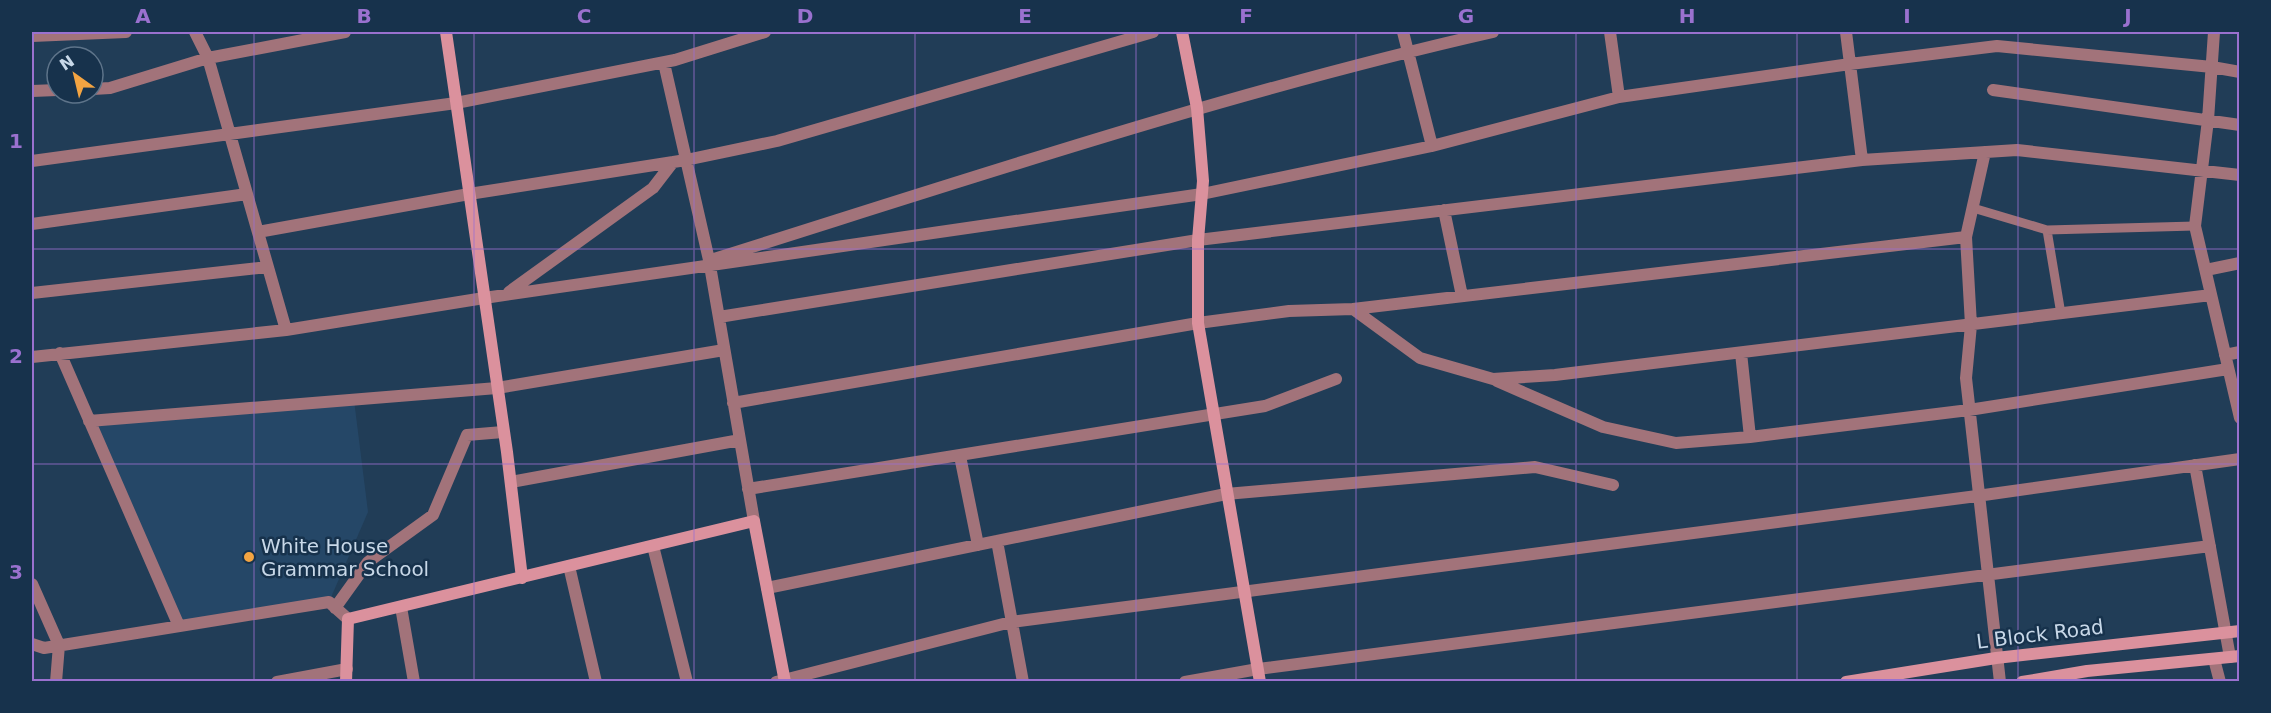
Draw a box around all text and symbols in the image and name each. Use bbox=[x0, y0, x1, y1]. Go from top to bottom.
text: A bbox=[135, 4, 151, 28]
text: B bbox=[356, 4, 372, 28]
text: C bbox=[577, 4, 591, 28]
text: D bbox=[797, 4, 813, 28]
text: E bbox=[1018, 4, 1032, 28]
text: F bbox=[1239, 4, 1253, 28]
text: G bbox=[1458, 4, 1474, 28]
text: H bbox=[1679, 4, 1695, 28]
text: I bbox=[1903, 4, 1911, 28]
text: J bbox=[2122, 4, 2132, 28]
north arrow bbox=[45, 45, 105, 105]
text: N bbox=[56, 51, 78, 75]
text: 1 bbox=[9, 129, 23, 153]
text: 2 bbox=[9, 344, 23, 368]
place label: White House Grammar School bbox=[261, 534, 429, 581]
marker: White House Grammar School bbox=[242, 550, 256, 564]
text: 3 bbox=[9, 560, 23, 584]
street label: L Block Road bbox=[1975, 614, 2105, 654]

